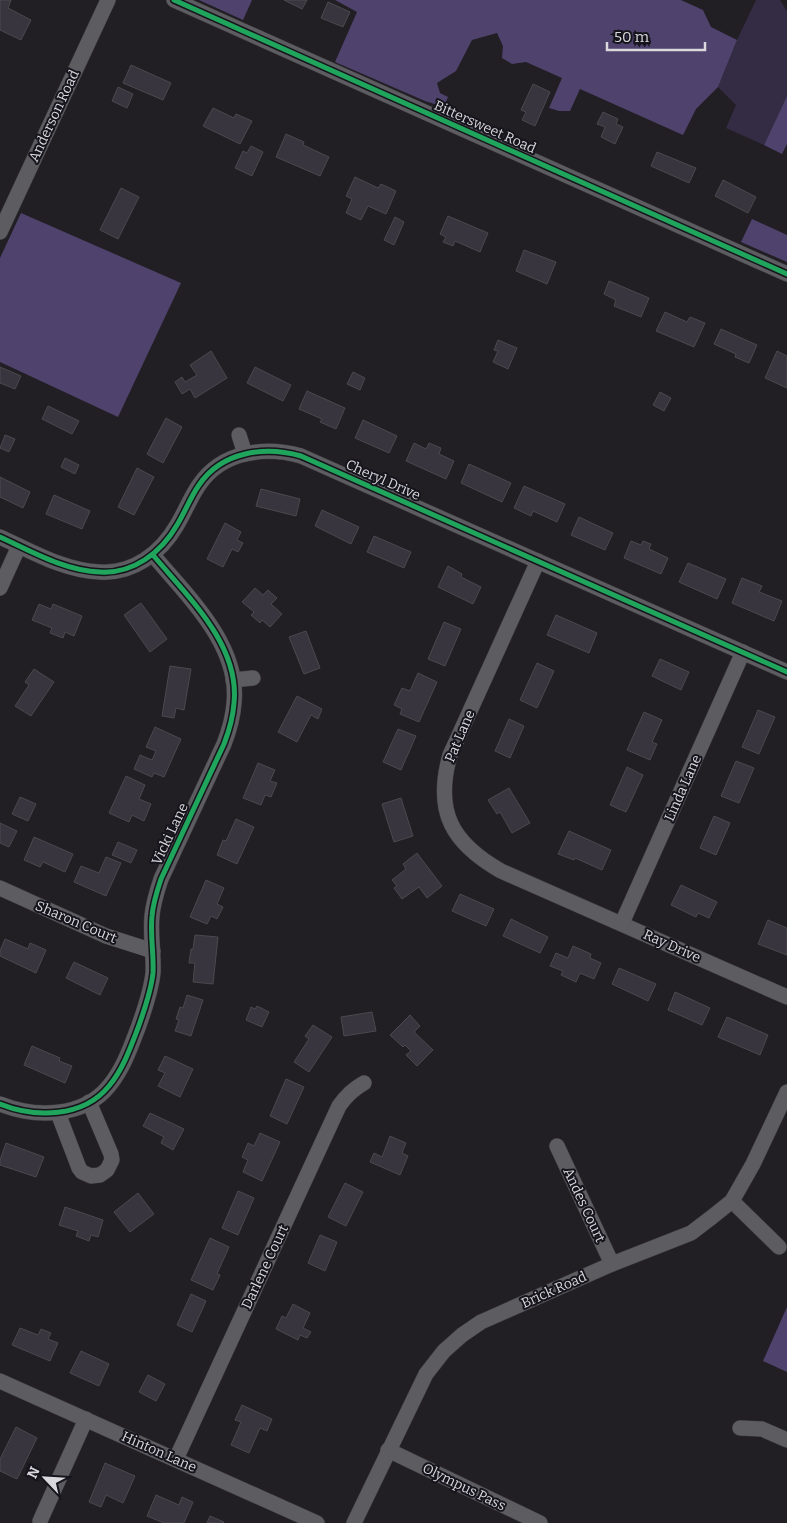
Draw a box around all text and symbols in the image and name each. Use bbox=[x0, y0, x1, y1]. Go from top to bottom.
scale bar bbox=[607, 20, 704, 52]
text: 50 m bbox=[614, 28, 650, 46]
street label: Anderson Road bbox=[25, 67, 83, 165]
street label: Bittersweet Road bbox=[431, 97, 539, 157]
street label: Cheryl Drive bbox=[343, 456, 423, 504]
street label: Pat Lane bbox=[441, 707, 479, 765]
street label: Linda Lane bbox=[661, 752, 705, 824]
street label: Vicki Lane bbox=[148, 800, 192, 868]
street label: Sharon Court bbox=[33, 897, 119, 947]
street label: Ray Drive bbox=[641, 926, 703, 966]
street label: Andes Court bbox=[559, 1165, 609, 1245]
street label: Darlene Court bbox=[238, 1222, 292, 1312]
street label: Brick Road bbox=[519, 1268, 589, 1312]
street label: Hinton Lane bbox=[119, 1428, 199, 1476]
north arrow bbox=[20, 1453, 70, 1503]
street label: Olympus Pass bbox=[420, 1460, 508, 1514]
text: N bbox=[24, 1464, 44, 1481]

